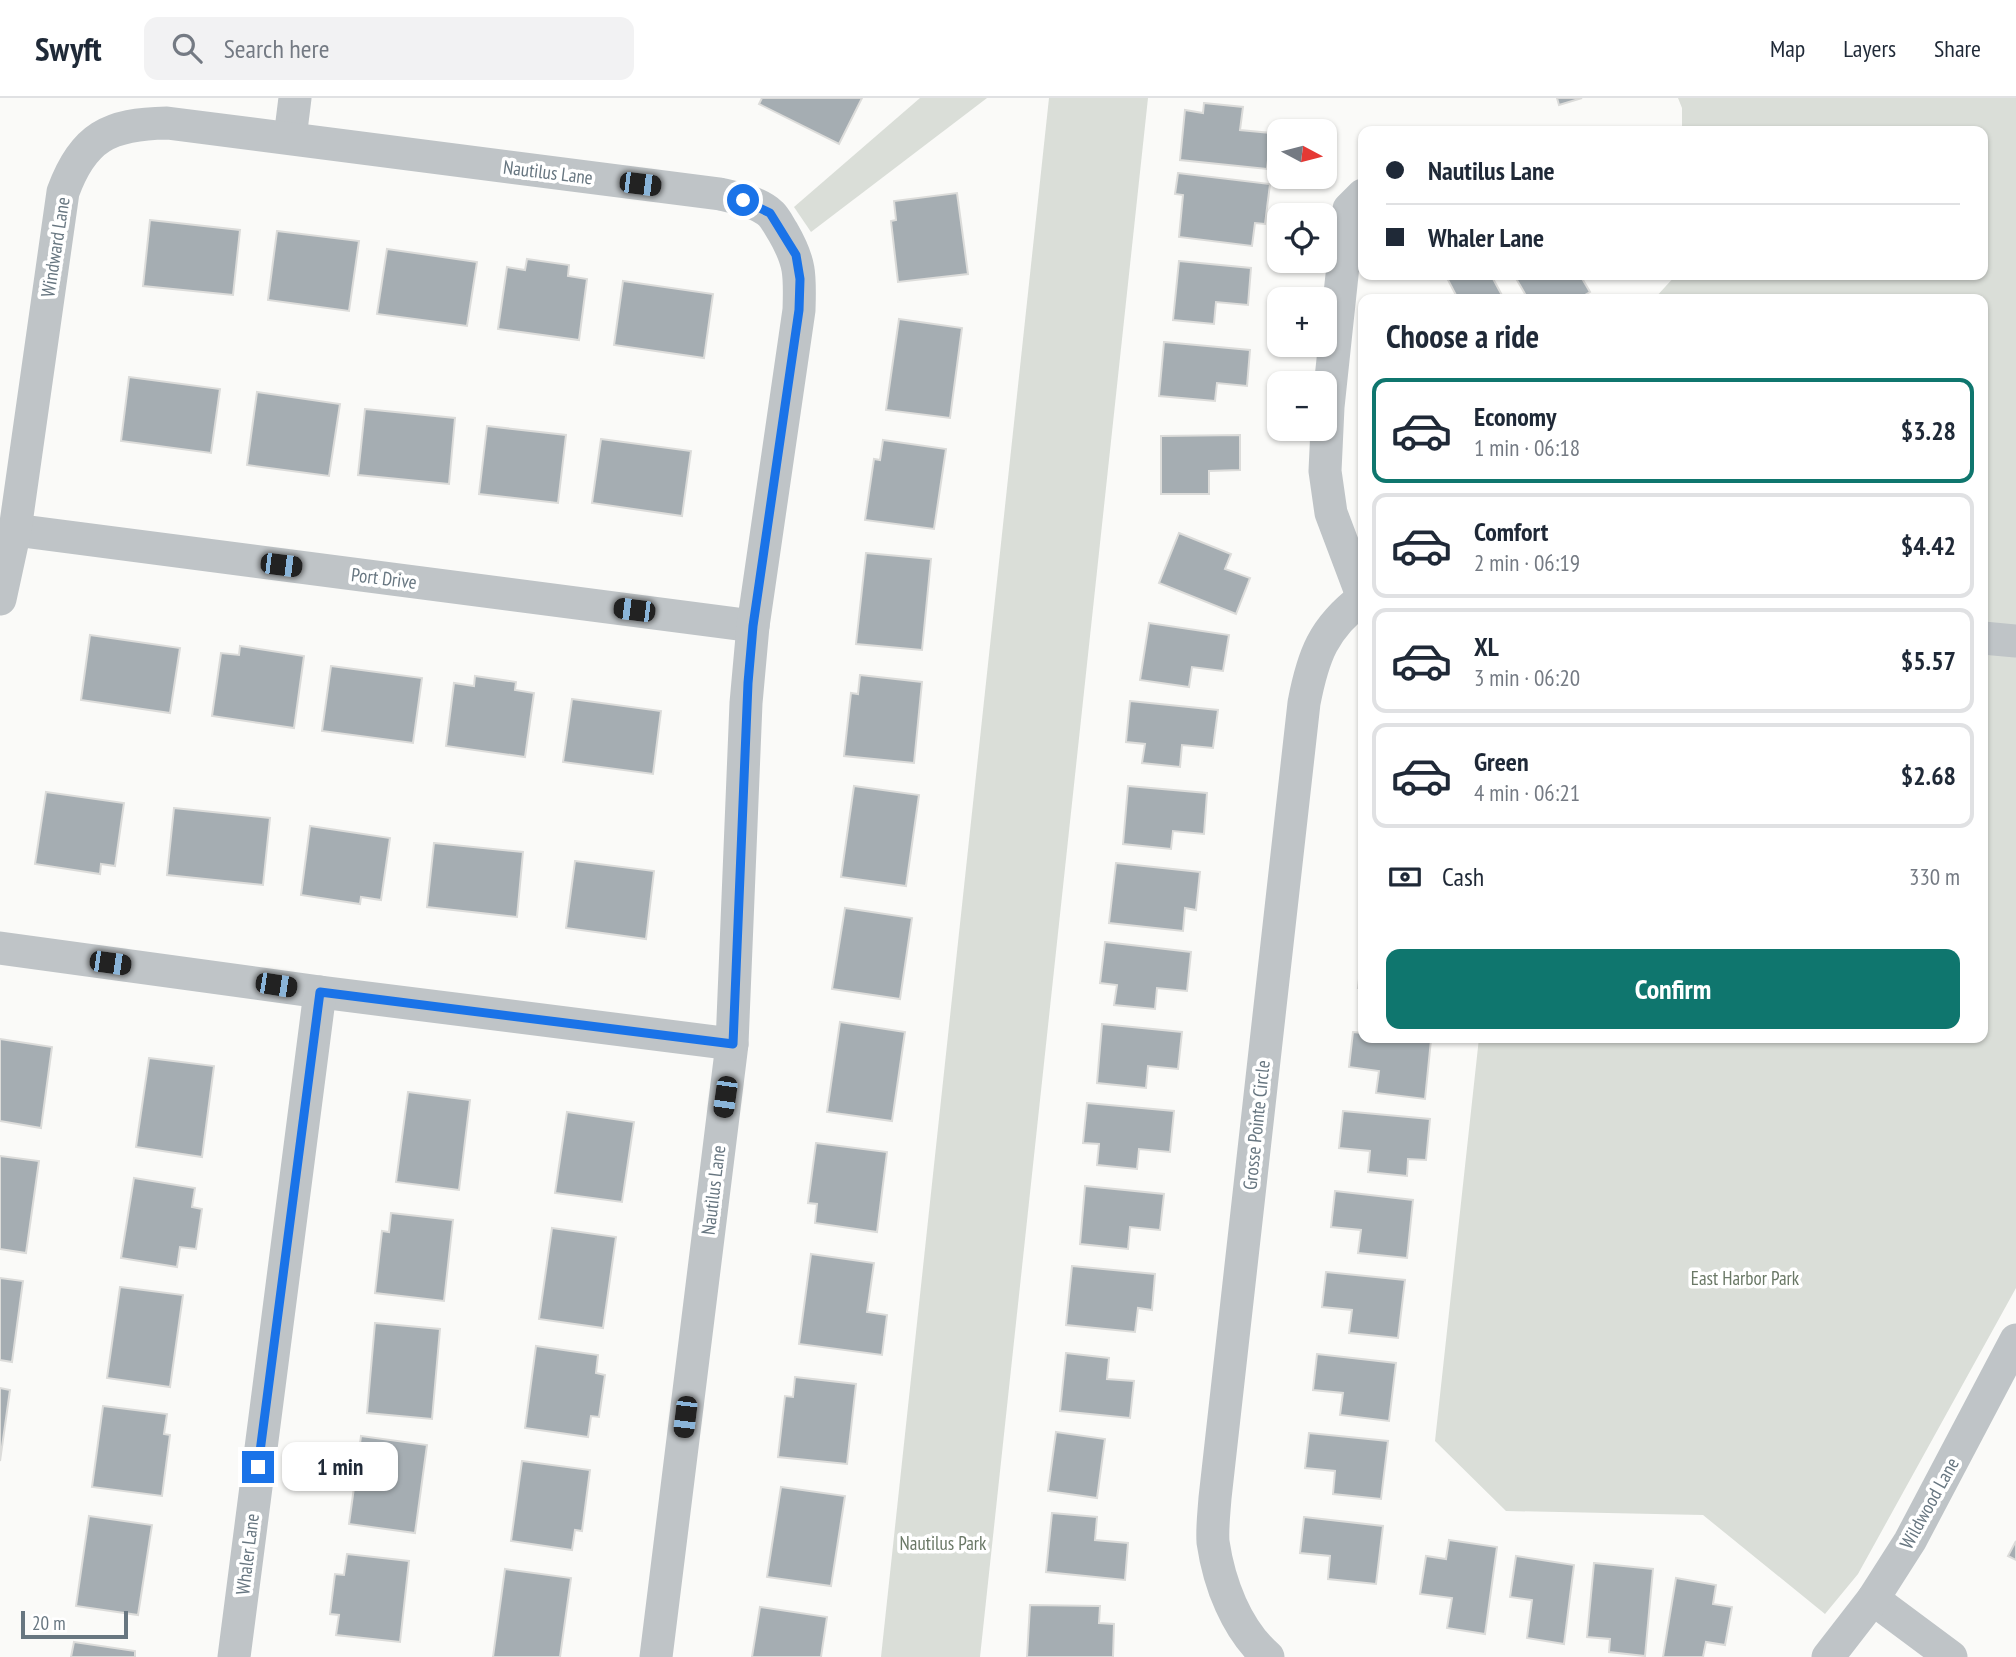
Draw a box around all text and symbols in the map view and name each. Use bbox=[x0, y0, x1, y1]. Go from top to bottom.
search box bbox=[144, 17, 634, 80]
text: Swyft bbox=[35, 27, 102, 70]
icon: search bbox=[168, 29, 206, 67]
text: Search here bbox=[224, 32, 329, 65]
text: Map bbox=[1770, 33, 1805, 64]
text: Layers bbox=[1843, 33, 1896, 64]
text: Share bbox=[1934, 33, 1981, 64]
north arrow bbox=[1267, 119, 1337, 189]
map controls bbox=[1267, 119, 1337, 441]
text: Nautilus Lane bbox=[1428, 154, 1555, 187]
street label: Nautilus Lane bbox=[502, 155, 594, 189]
car bbox=[618, 171, 663, 197]
route start bbox=[727, 184, 759, 216]
street label: Windward Lane bbox=[35, 195, 75, 299]
button: locate bbox=[1267, 203, 1337, 273]
text: Whaler Lane bbox=[1428, 221, 1544, 254]
button: + bbox=[1267, 287, 1337, 357]
text: Choose a ride bbox=[1386, 315, 1539, 357]
button: − bbox=[1267, 371, 1337, 441]
icon: car bbox=[1390, 399, 1453, 462]
text: Economy bbox=[1474, 400, 1556, 433]
text: $3.28 bbox=[1901, 414, 1956, 447]
text: 1 min · 06:18 bbox=[1474, 433, 1580, 462]
icon: car bbox=[1390, 514, 1453, 577]
text: Comfort bbox=[1474, 515, 1548, 548]
text: $4.42 bbox=[1901, 529, 1956, 562]
text: 2 min · 06:19 bbox=[1474, 548, 1580, 577]
car bbox=[259, 552, 304, 578]
street label: Port Drive bbox=[350, 562, 418, 594]
car bbox=[612, 597, 657, 623]
icon: car bbox=[1390, 629, 1453, 692]
text: XL bbox=[1474, 630, 1499, 663]
text: $5.57 bbox=[1901, 644, 1956, 677]
text: 3 min · 06:20 bbox=[1474, 663, 1580, 692]
icon: car bbox=[1390, 744, 1453, 807]
text: Green bbox=[1474, 745, 1529, 778]
text: $2.68 bbox=[1901, 759, 1956, 792]
text: 4 min · 06:21 bbox=[1474, 778, 1580, 807]
icon: cash bbox=[1386, 858, 1424, 896]
text: Cash bbox=[1442, 860, 1484, 893]
text: 330 m bbox=[1909, 862, 1960, 891]
button: Confirm bbox=[1386, 949, 1960, 1029]
car bbox=[88, 950, 133, 976]
car bbox=[254, 971, 299, 999]
street label: Grosse Pointe Circle bbox=[1237, 1059, 1275, 1191]
car bbox=[712, 1075, 739, 1119]
street label: Nautilus Lane bbox=[696, 1144, 730, 1236]
park label: East Harbor Park bbox=[1691, 1266, 1800, 1290]
car bbox=[673, 1395, 698, 1439]
callout: 1 min bbox=[282, 1442, 398, 1492]
route end bbox=[242, 1451, 274, 1483]
text: 1 min bbox=[317, 1452, 363, 1481]
street label: Wildwood Lane bbox=[1894, 1453, 1964, 1553]
street label: Whaler Lane bbox=[230, 1512, 264, 1596]
park label: Nautilus Park bbox=[900, 1531, 987, 1555]
scale bar bbox=[21, 1608, 128, 1640]
text: 20 m bbox=[32, 1611, 66, 1635]

